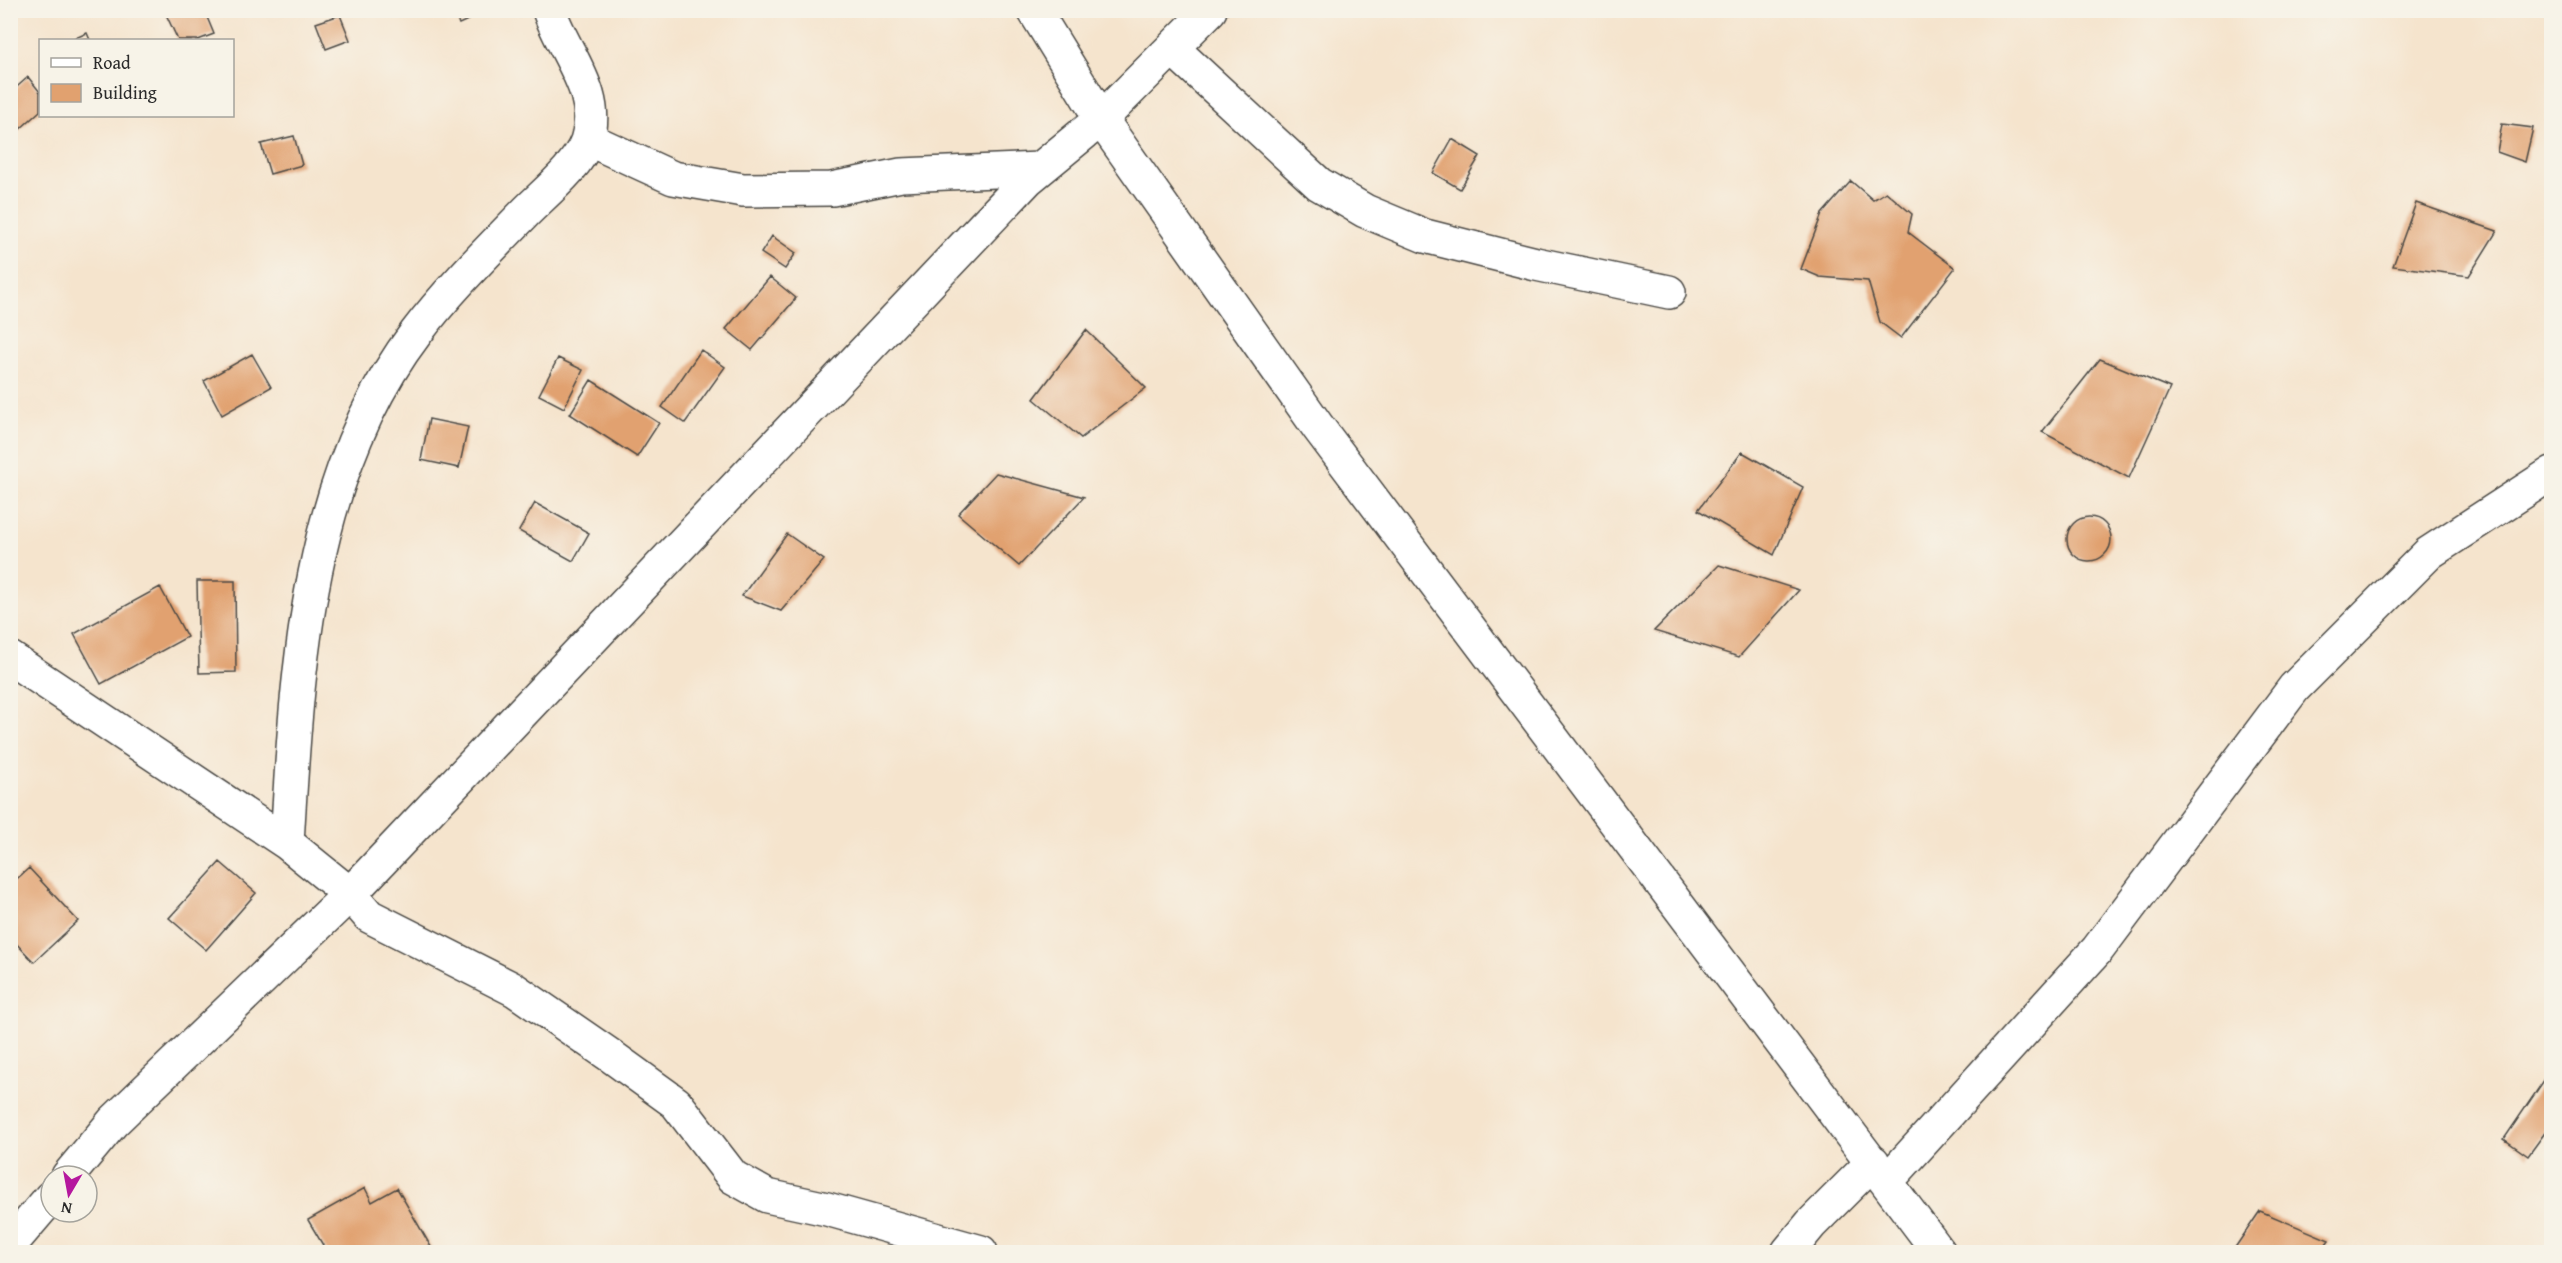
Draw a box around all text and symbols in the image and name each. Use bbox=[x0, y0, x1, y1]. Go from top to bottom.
legend bbox=[39, 39, 234, 117]
text: Road bbox=[93, 49, 131, 76]
text: Building bbox=[93, 79, 157, 106]
north arrow bbox=[39, 1164, 99, 1224]
text: N bbox=[59, 1196, 74, 1222]

